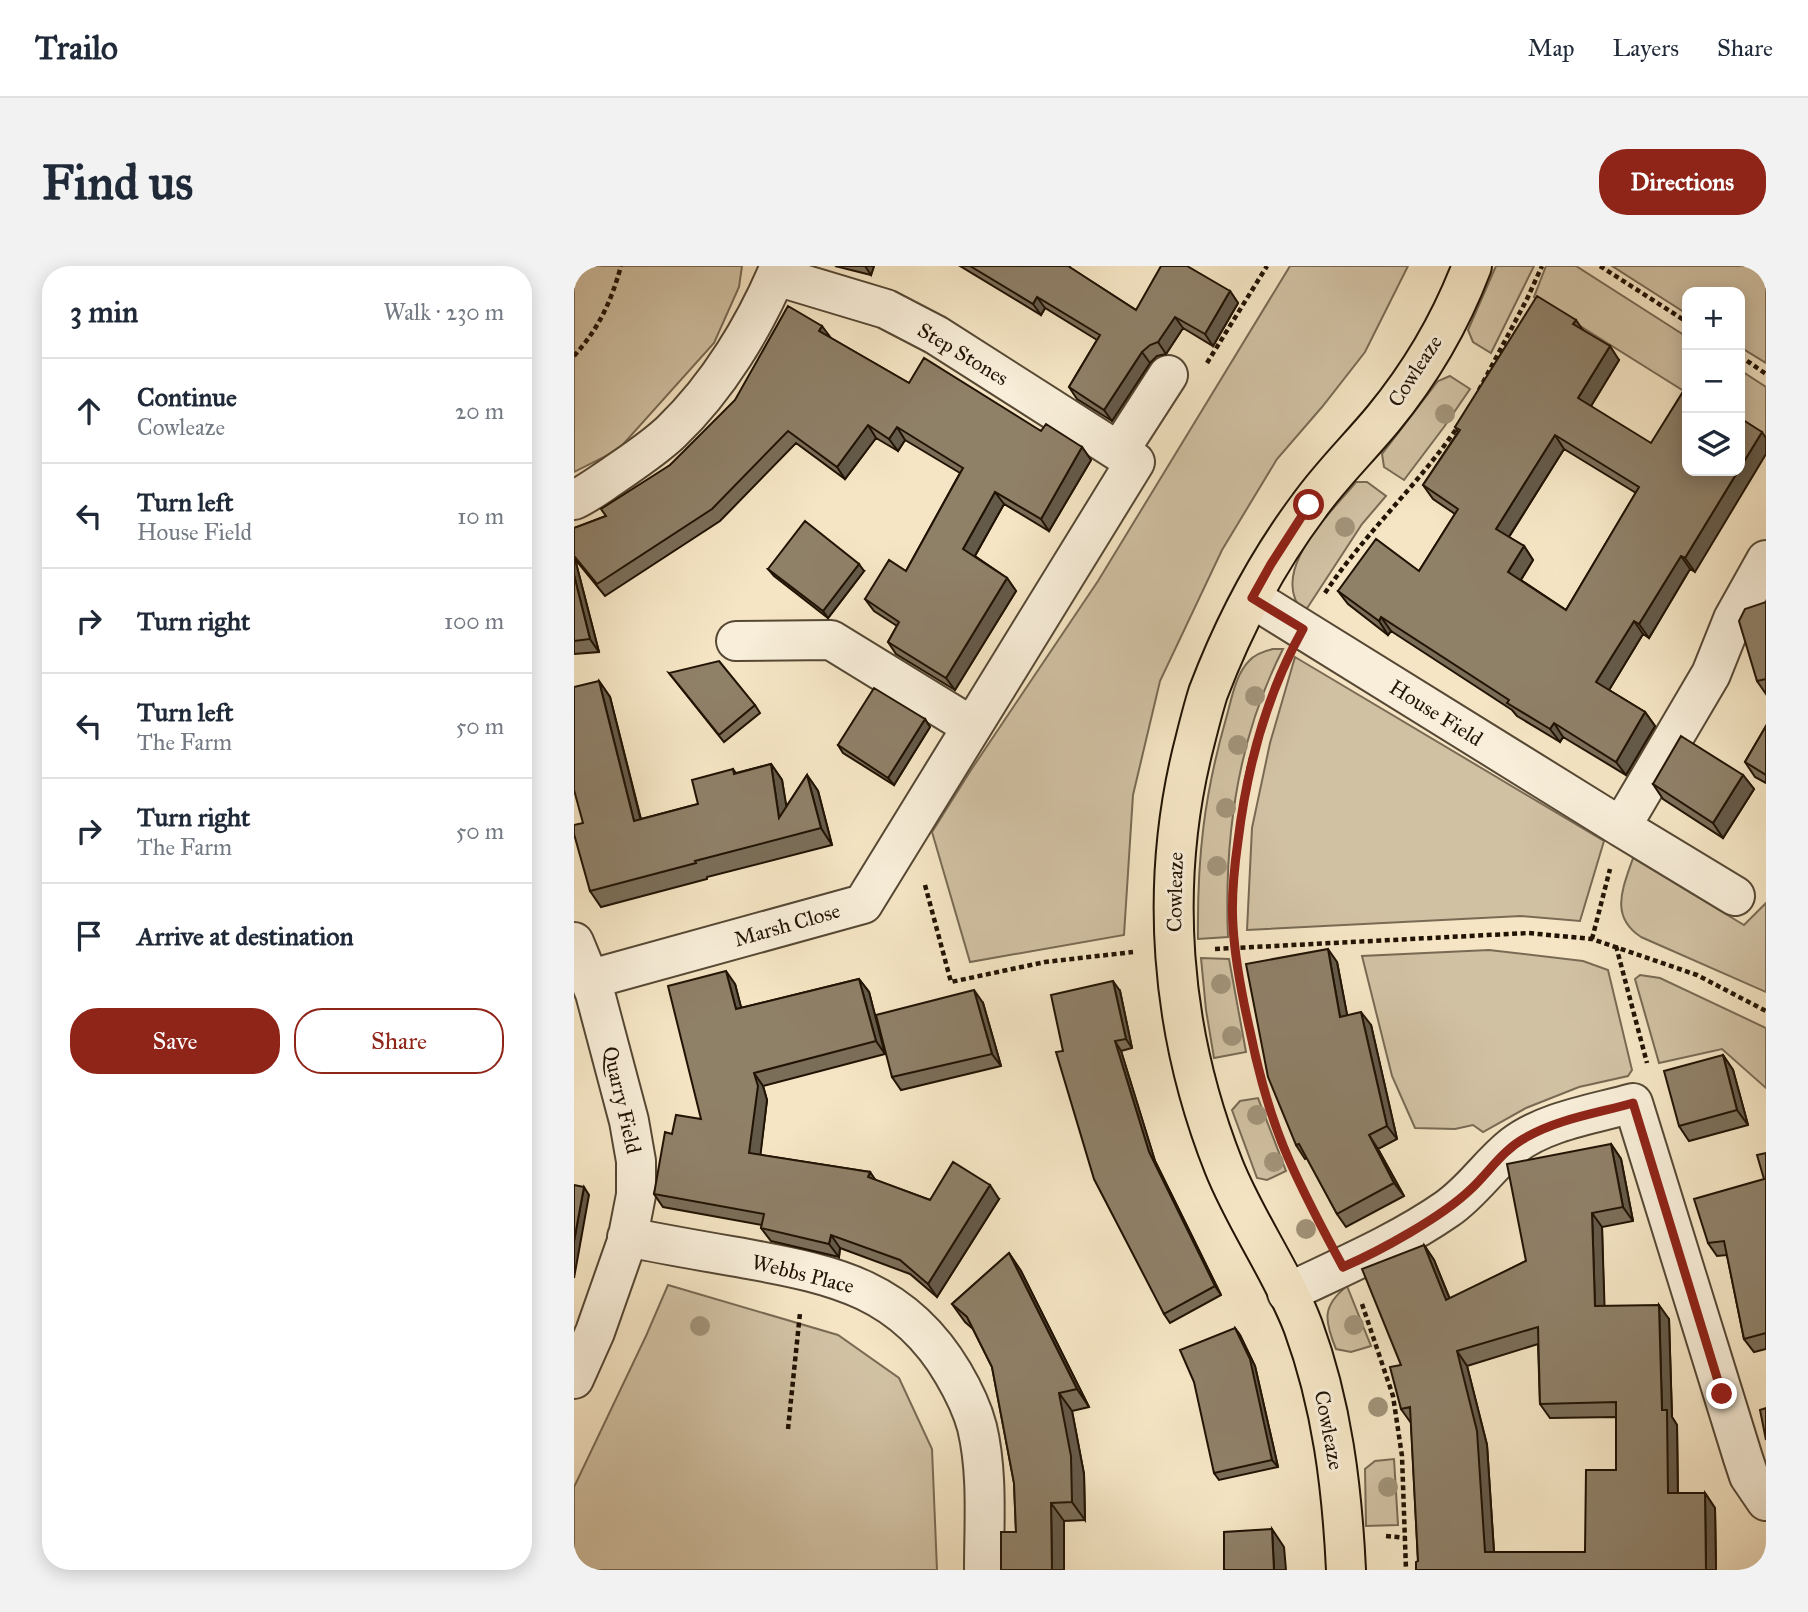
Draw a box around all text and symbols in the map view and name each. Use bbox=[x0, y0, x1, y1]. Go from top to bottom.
text: Trailo bbox=[35, 28, 118, 68]
text: Map bbox=[1528, 33, 1575, 63]
text: Layers bbox=[1613, 33, 1679, 63]
text: Share bbox=[1717, 33, 1773, 63]
button: Directions bbox=[1599, 149, 1766, 215]
text: Find us bbox=[42, 153, 193, 212]
map controls bbox=[1682, 287, 1745, 476]
button: + bbox=[1682, 287, 1745, 350]
text: 3 min bbox=[70, 294, 138, 330]
text: Walk · 230 m bbox=[384, 298, 504, 326]
street label: Step Stones bbox=[913, 317, 1013, 391]
street label: Cowleaze bbox=[1382, 330, 1448, 412]
button: − bbox=[1682, 350, 1745, 413]
text: Continue bbox=[137, 381, 237, 413]
icon: ahead bbox=[70, 392, 108, 430]
text: 20 m bbox=[455, 397, 504, 425]
text: Cowleaze bbox=[137, 413, 225, 441]
button: layers bbox=[1682, 413, 1745, 476]
text: Turn left bbox=[137, 486, 233, 518]
route start bbox=[1293, 489, 1324, 520]
icon: left bbox=[70, 497, 108, 535]
text: 10 m bbox=[457, 502, 504, 530]
text: House Field bbox=[137, 518, 252, 546]
icon: right bbox=[70, 602, 108, 640]
text: Turn right bbox=[137, 605, 250, 637]
text: 100 m bbox=[444, 607, 504, 635]
street label: House Field bbox=[1385, 674, 1488, 752]
text: Turn left bbox=[137, 696, 233, 728]
icon: left bbox=[70, 707, 108, 745]
text: 50 m bbox=[456, 712, 504, 740]
text: The Farm bbox=[137, 728, 232, 756]
text: Turn right bbox=[137, 801, 250, 833]
icon: right bbox=[70, 812, 108, 850]
text: 50 m bbox=[456, 817, 504, 845]
text: The Farm bbox=[137, 833, 232, 861]
street label: Cowleaze bbox=[1161, 851, 1189, 932]
street label: Marsh Close bbox=[731, 897, 843, 953]
icon: arrive bbox=[70, 917, 108, 955]
text: Arrive at destination bbox=[137, 920, 354, 952]
button: Save bbox=[70, 1008, 280, 1074]
button: Share bbox=[294, 1008, 504, 1074]
street label: Quarry Field bbox=[597, 1044, 647, 1157]
street label: Webbs Place bbox=[749, 1249, 857, 1299]
route end bbox=[1706, 1378, 1737, 1409]
street label: Cowleaze bbox=[1309, 1388, 1349, 1472]

